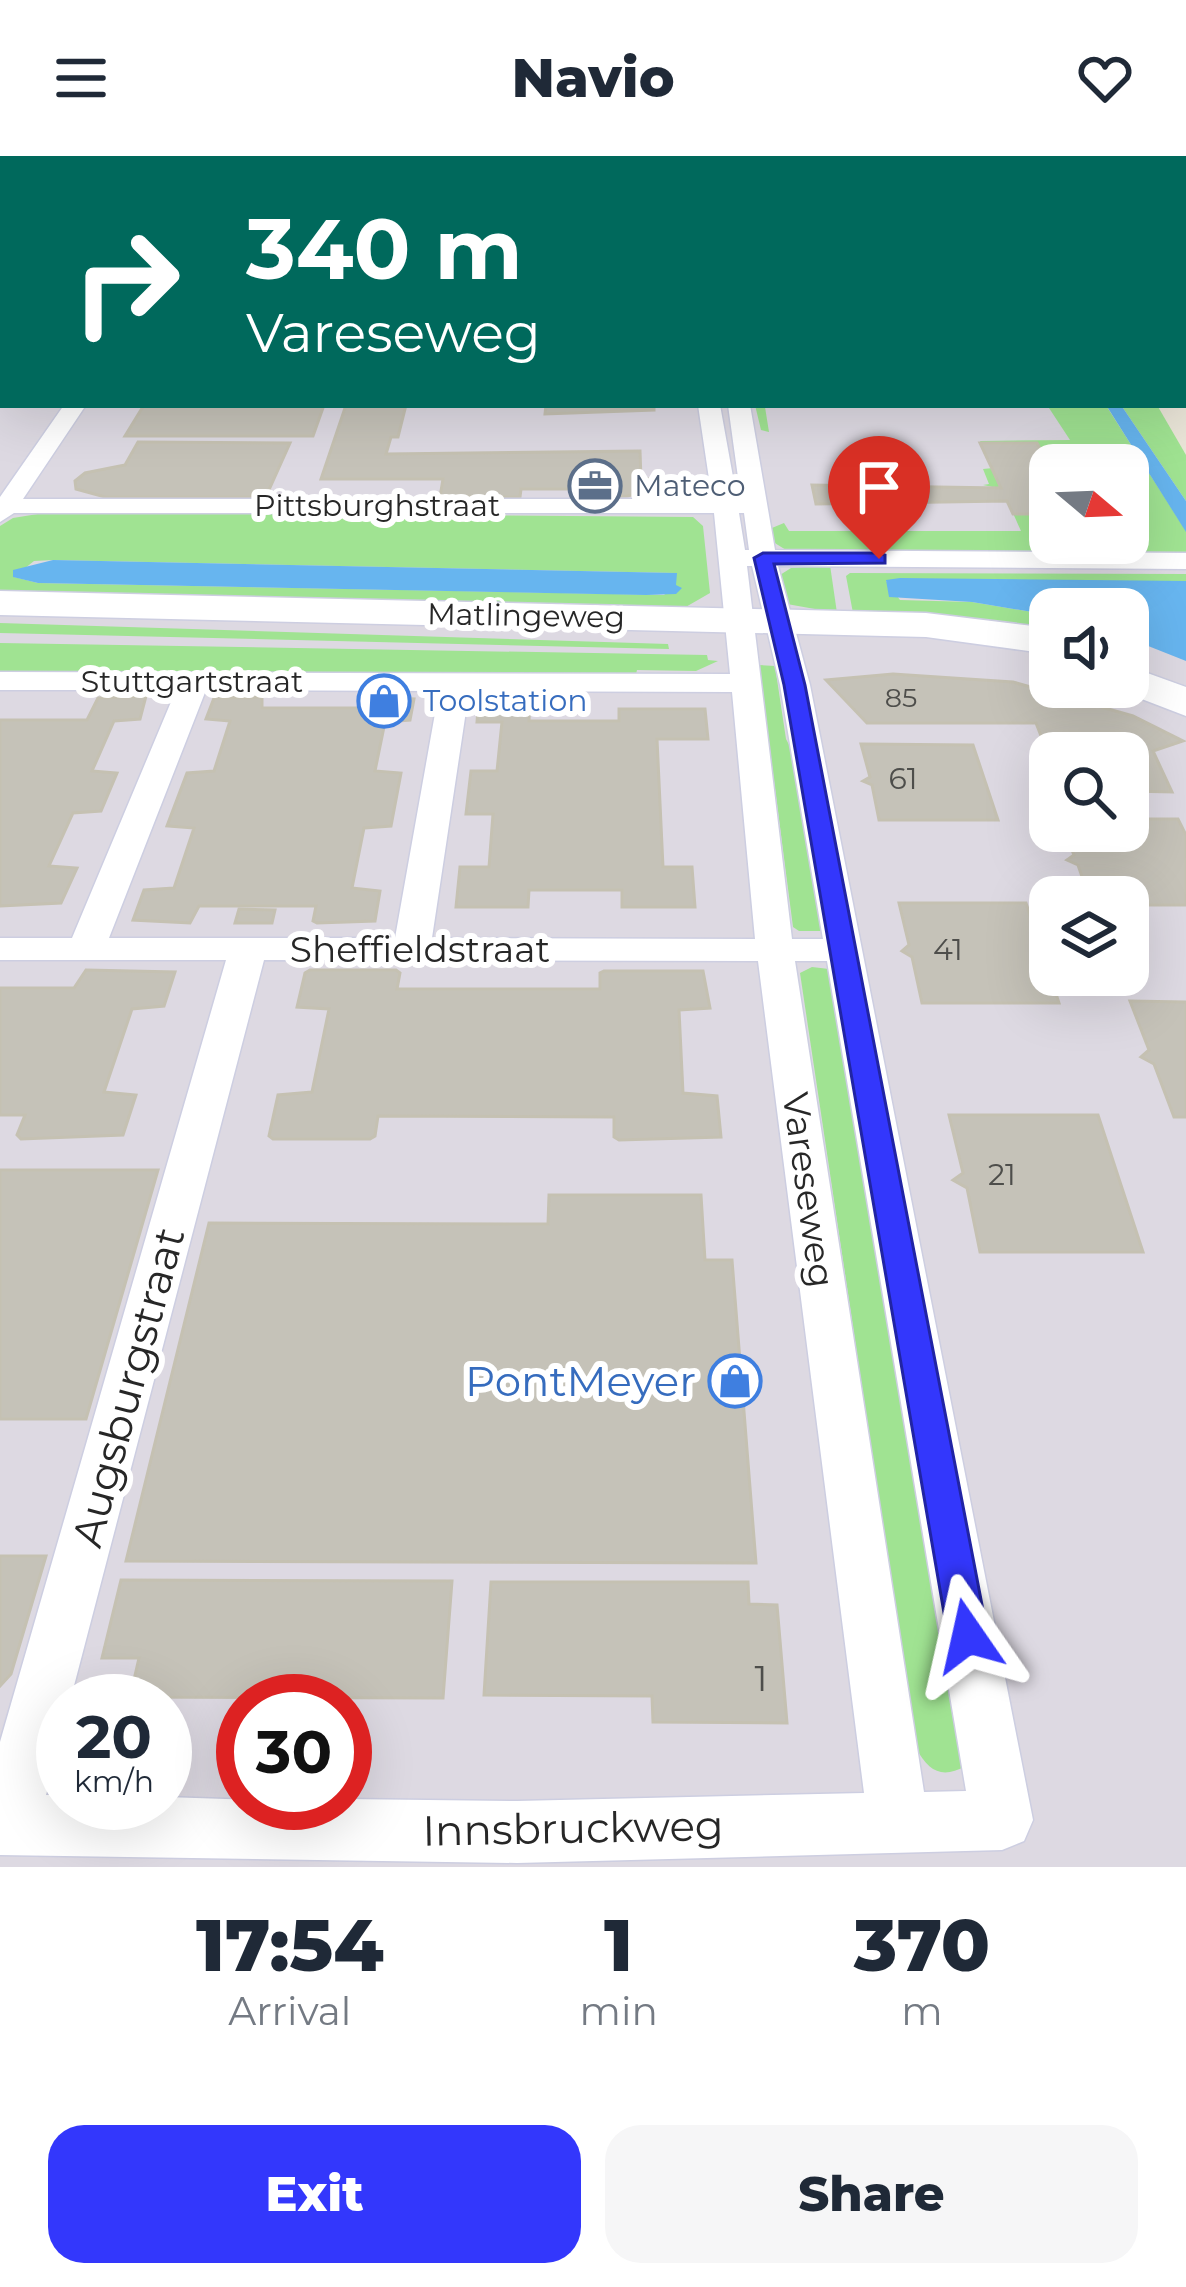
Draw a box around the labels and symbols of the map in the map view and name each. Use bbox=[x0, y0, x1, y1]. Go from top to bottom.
pin bbox=[828, 436, 930, 559]
north arrow bbox=[1029, 444, 1149, 564]
office icon: Mateco bbox=[567, 458, 623, 514]
place label: Mateco bbox=[634, 467, 746, 504]
street label: Pittsburghstraat bbox=[254, 487, 500, 524]
street label: Matlingeweg bbox=[427, 595, 625, 636]
street label: Stuttgartstraat bbox=[81, 663, 303, 700]
shop icon: Toolstation bbox=[356, 673, 412, 729]
house number: 85 bbox=[885, 681, 917, 714]
place label: Toolstation bbox=[423, 682, 588, 719]
house number: 61 bbox=[888, 760, 918, 797]
street label: Sheffieldstraat bbox=[290, 927, 550, 971]
house number: 41 bbox=[933, 931, 963, 968]
street label: Vareseweg bbox=[774, 1090, 844, 1290]
house number: 21 bbox=[988, 1156, 1016, 1193]
street label: Augsburgstraat bbox=[60, 1222, 196, 1552]
shop icon: PontMeyer bbox=[707, 1353, 763, 1409]
place label: PontMeyer bbox=[465, 1355, 696, 1407]
position arrow bbox=[905, 1573, 1031, 1699]
house number: 1 bbox=[755, 1656, 768, 1700]
speed limit sign: 30 bbox=[216, 1674, 372, 1830]
street label: Innsbruckweg bbox=[422, 1799, 724, 1857]

